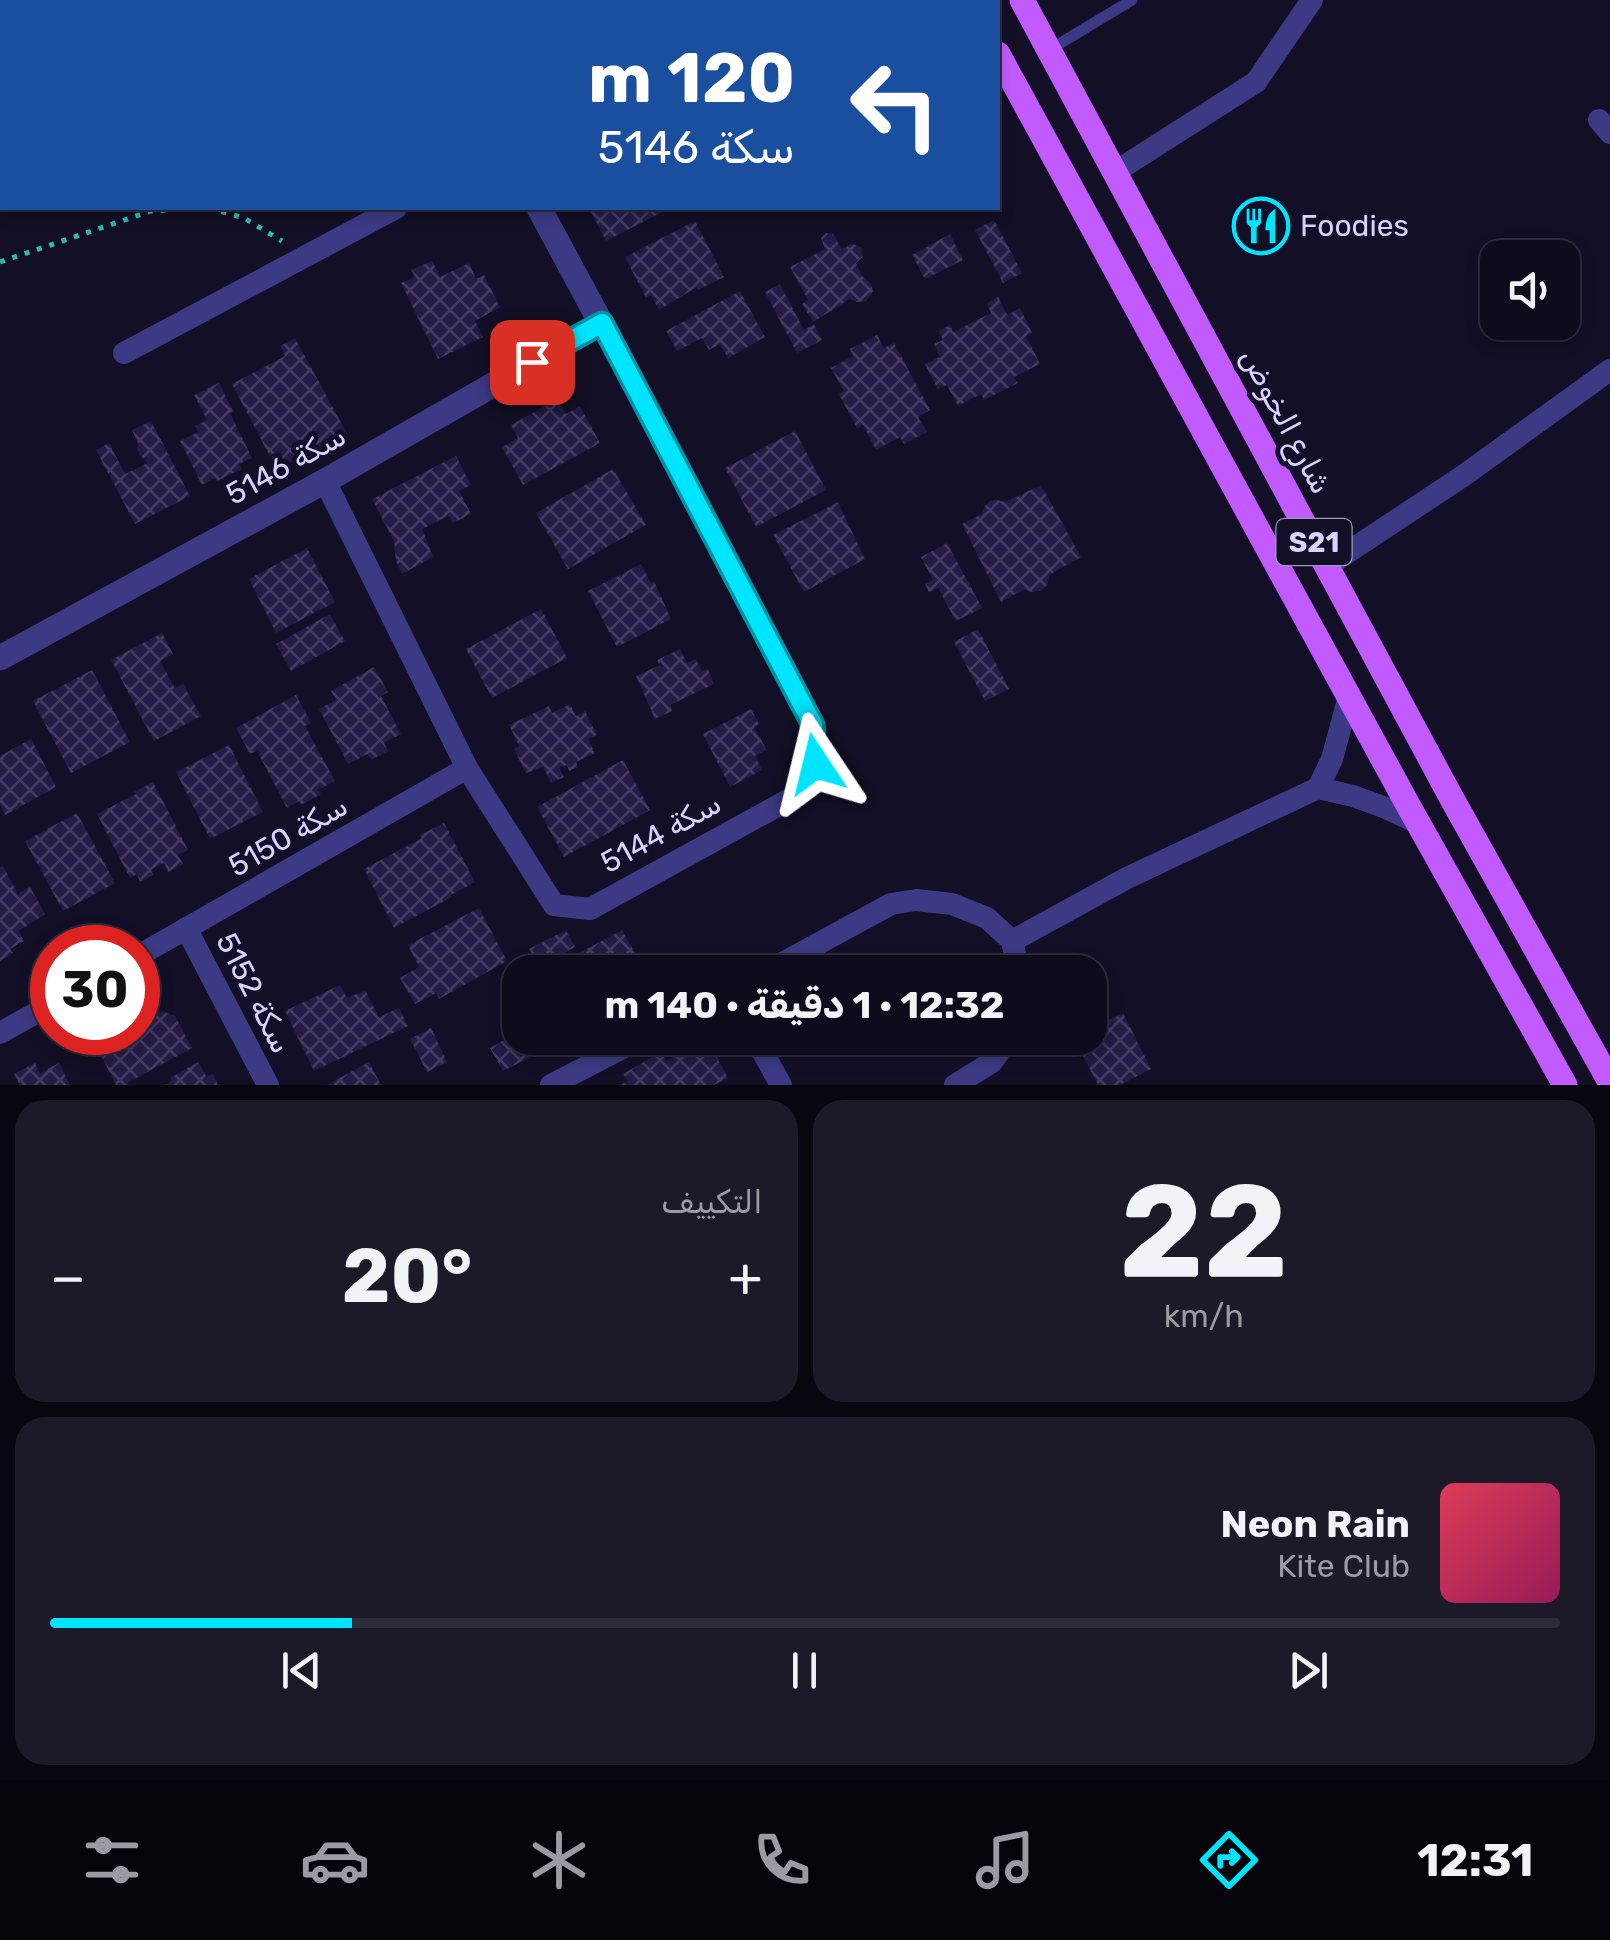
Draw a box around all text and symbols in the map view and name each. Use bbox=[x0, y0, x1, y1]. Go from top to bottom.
text: 120 m bbox=[588, 37, 795, 120]
icon: left bbox=[830, 40, 960, 170]
text: سكة 5146 bbox=[598, 121, 795, 174]
restaurant icon: Foodies bbox=[1231, 196, 1291, 256]
place label: Foodies bbox=[1300, 208, 1409, 244]
map controls bbox=[1480, 240, 1580, 340]
button: sound bbox=[1480, 240, 1580, 340]
pin bbox=[490, 320, 575, 405]
icon: arrive bbox=[505, 335, 560, 390]
street label: شارع الخوض bbox=[1231, 342, 1339, 501]
street label: سكة 5146 bbox=[220, 417, 352, 513]
road number: S21 bbox=[1276, 519, 1352, 565]
position arrow bbox=[764, 712, 868, 816]
street label: سكة 5144 bbox=[595, 785, 727, 881]
street label: سكة 5150 bbox=[222, 788, 354, 884]
speed limit sign: 30 bbox=[30, 925, 160, 1055]
street label: سكة 5152 bbox=[208, 927, 300, 1059]
text: 12:32 · 1 دقيقة · 140 m bbox=[604, 982, 1005, 1028]
text: 22 bbox=[1119, 1154, 1288, 1309]
text: التكييف bbox=[661, 1183, 763, 1221]
text: 20° bbox=[342, 1232, 472, 1321]
text: − bbox=[50, 1245, 86, 1310]
text: + bbox=[728, 1245, 763, 1310]
text: km/h bbox=[1164, 1297, 1244, 1335]
text: Neon Rain bbox=[1220, 1501, 1410, 1547]
text: Kite Club bbox=[1277, 1547, 1410, 1585]
icon: previous bbox=[274, 1643, 329, 1698]
icon: pause bbox=[777, 1643, 832, 1698]
icon: next bbox=[1281, 1643, 1336, 1698]
icon: filters bbox=[77, 1825, 147, 1895]
icon: car bbox=[300, 1825, 370, 1895]
icon: climate bbox=[524, 1825, 594, 1895]
icon: phone bbox=[747, 1825, 817, 1895]
icon: music bbox=[970, 1825, 1040, 1895]
icon: directions bbox=[1194, 1825, 1264, 1895]
text: 12:31 bbox=[1417, 1834, 1533, 1887]

